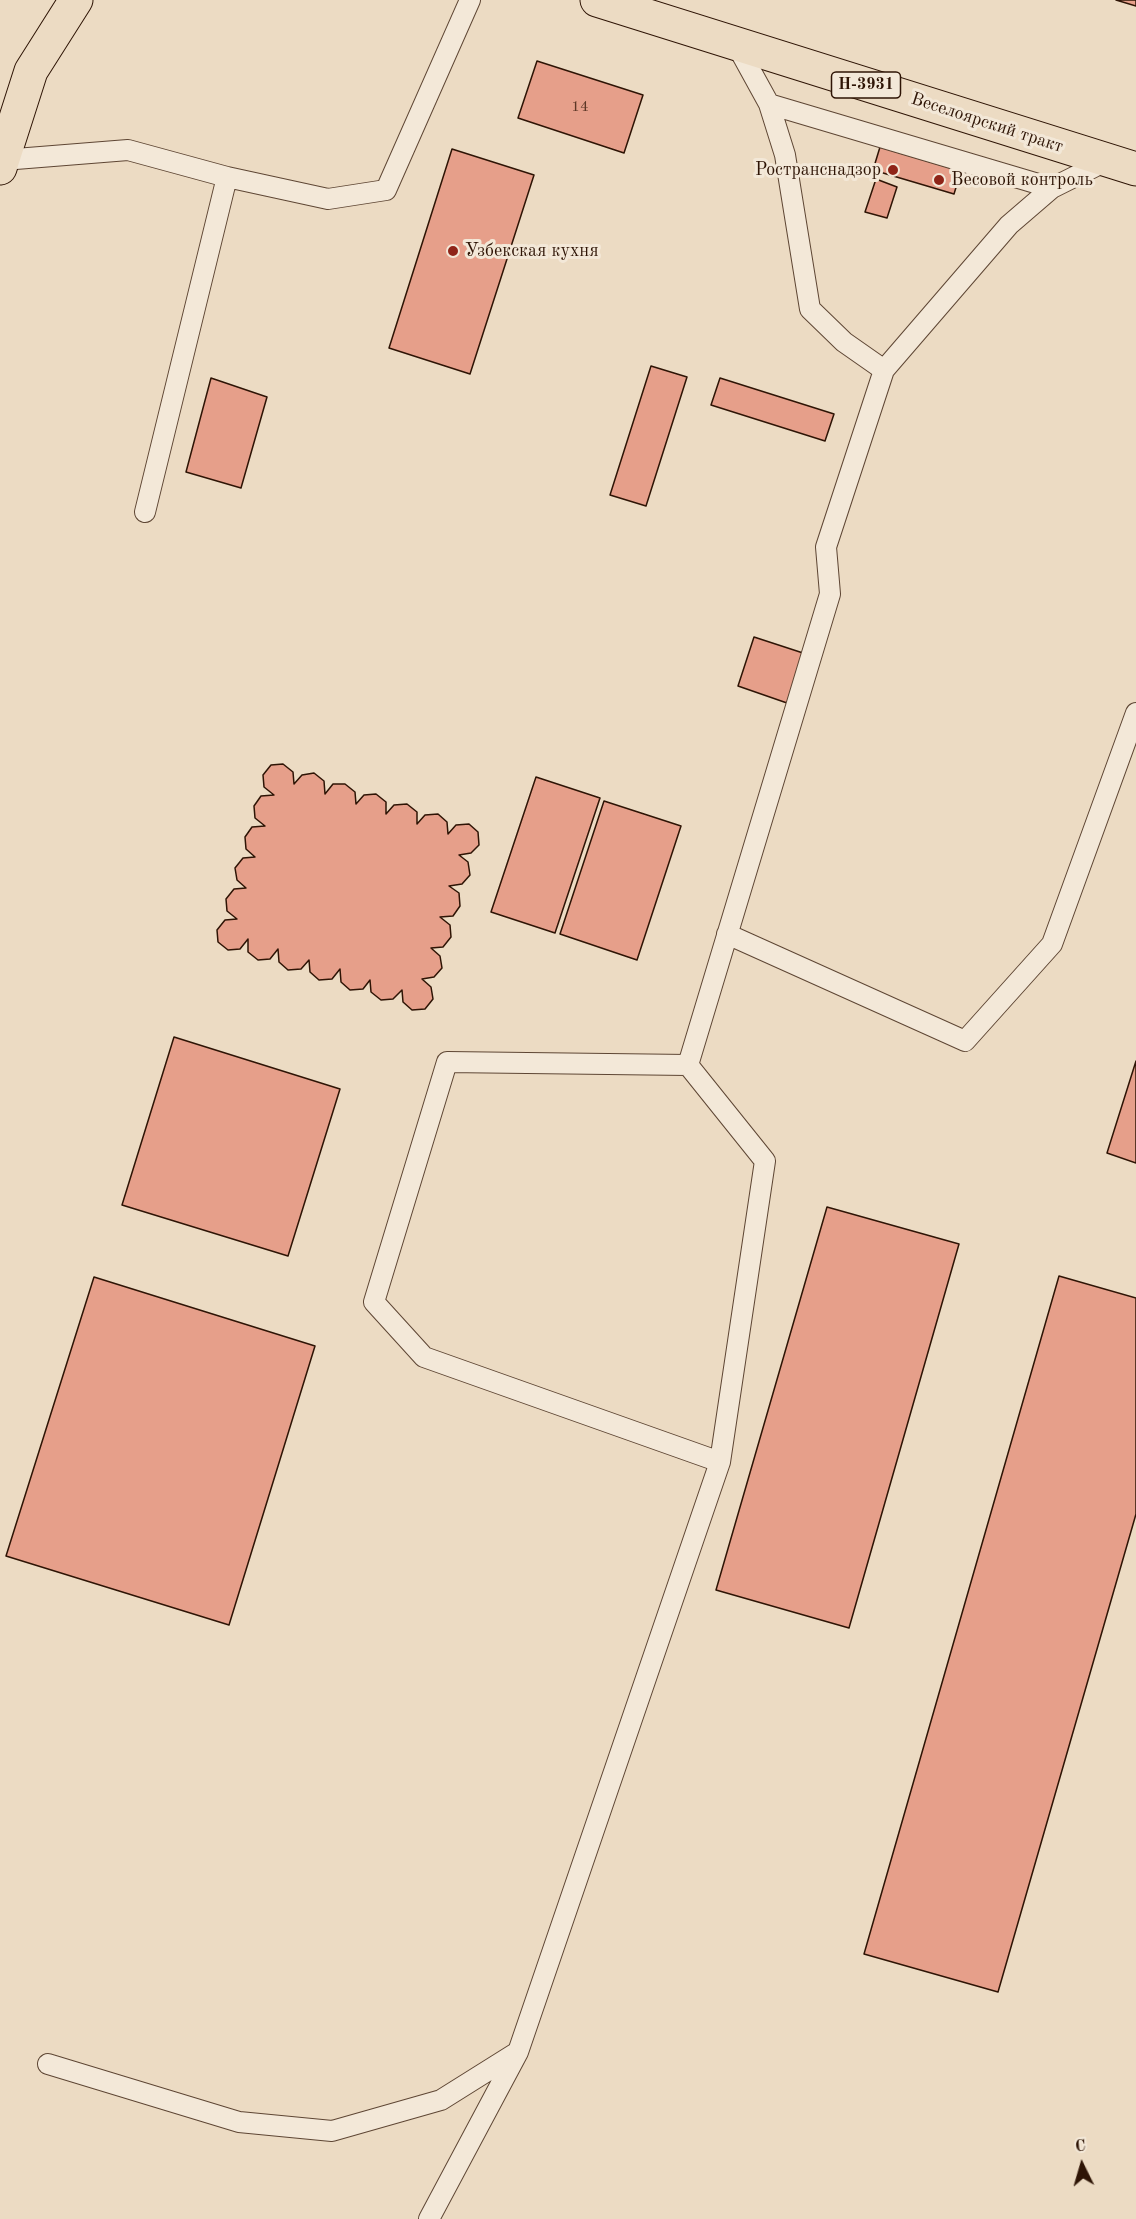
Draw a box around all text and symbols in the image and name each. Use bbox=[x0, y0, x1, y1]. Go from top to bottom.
road number: Н-3931 bbox=[832, 72, 900, 98]
street label: Веселоярский тракт bbox=[908, 88, 1066, 158]
house number: 14 bbox=[571, 98, 589, 116]
place label: Ространснадзор bbox=[755, 159, 881, 181]
marker: Ространснадзор bbox=[886, 163, 900, 177]
place label: Весовой контроль bbox=[951, 169, 1093, 191]
marker: Весовой контроль bbox=[932, 173, 946, 187]
place label: Узбекская кухня bbox=[465, 240, 599, 262]
marker: Узбекская кухня bbox=[446, 244, 460, 258]
north arrow bbox=[1052, 2135, 1112, 2195]
text: С bbox=[1074, 2139, 1086, 2155]

